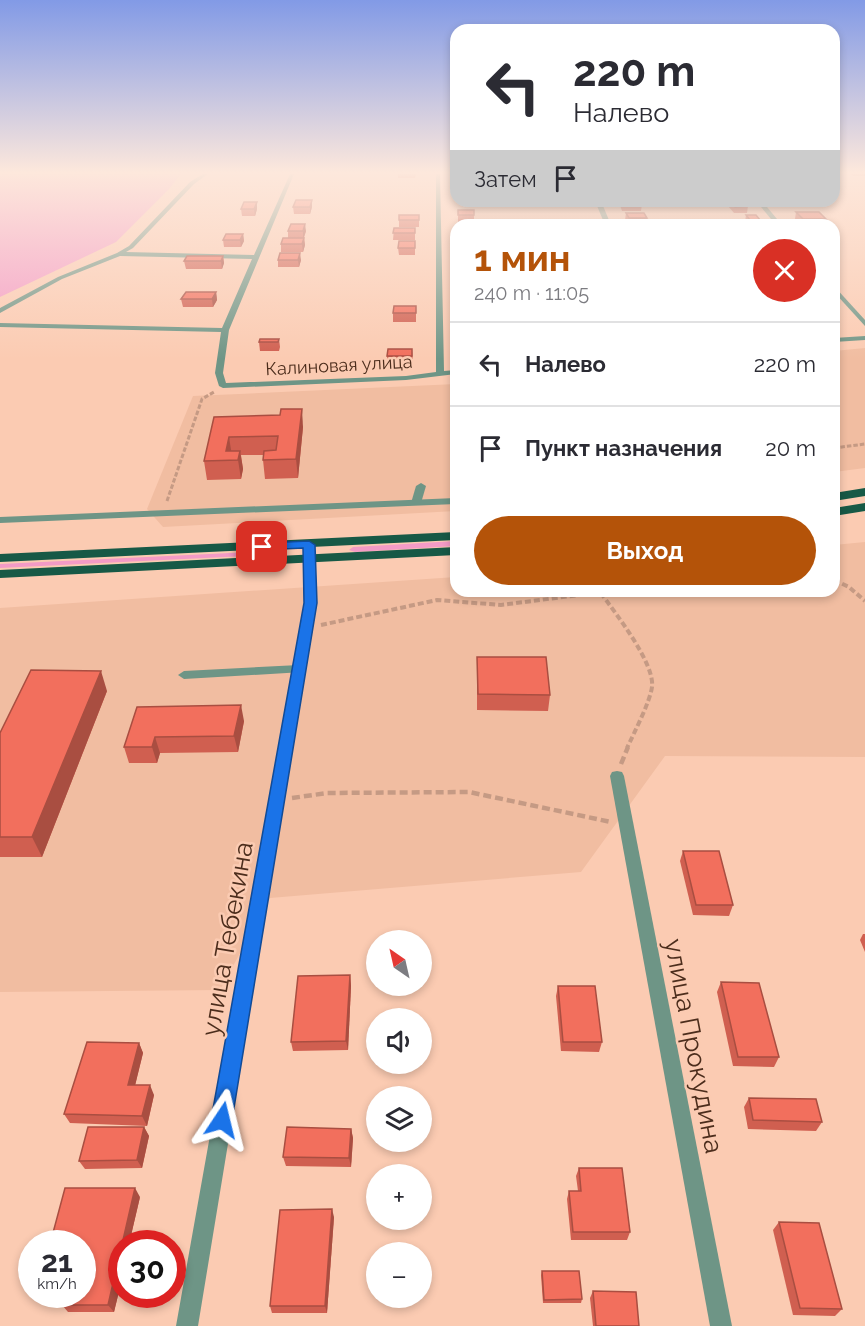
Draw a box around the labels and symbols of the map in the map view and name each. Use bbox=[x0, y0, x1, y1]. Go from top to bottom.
street label: Калиновая улица bbox=[265, 351, 413, 379]
pin bbox=[236, 521, 287, 572]
street label: улица Тебекина bbox=[195, 839, 259, 1039]
north arrow bbox=[366, 930, 432, 996]
street label: улица Прокудина bbox=[659, 936, 729, 1156]
position arrow bbox=[190, 1088, 254, 1152]
speed limit sign: 30 bbox=[108, 1230, 186, 1308]

